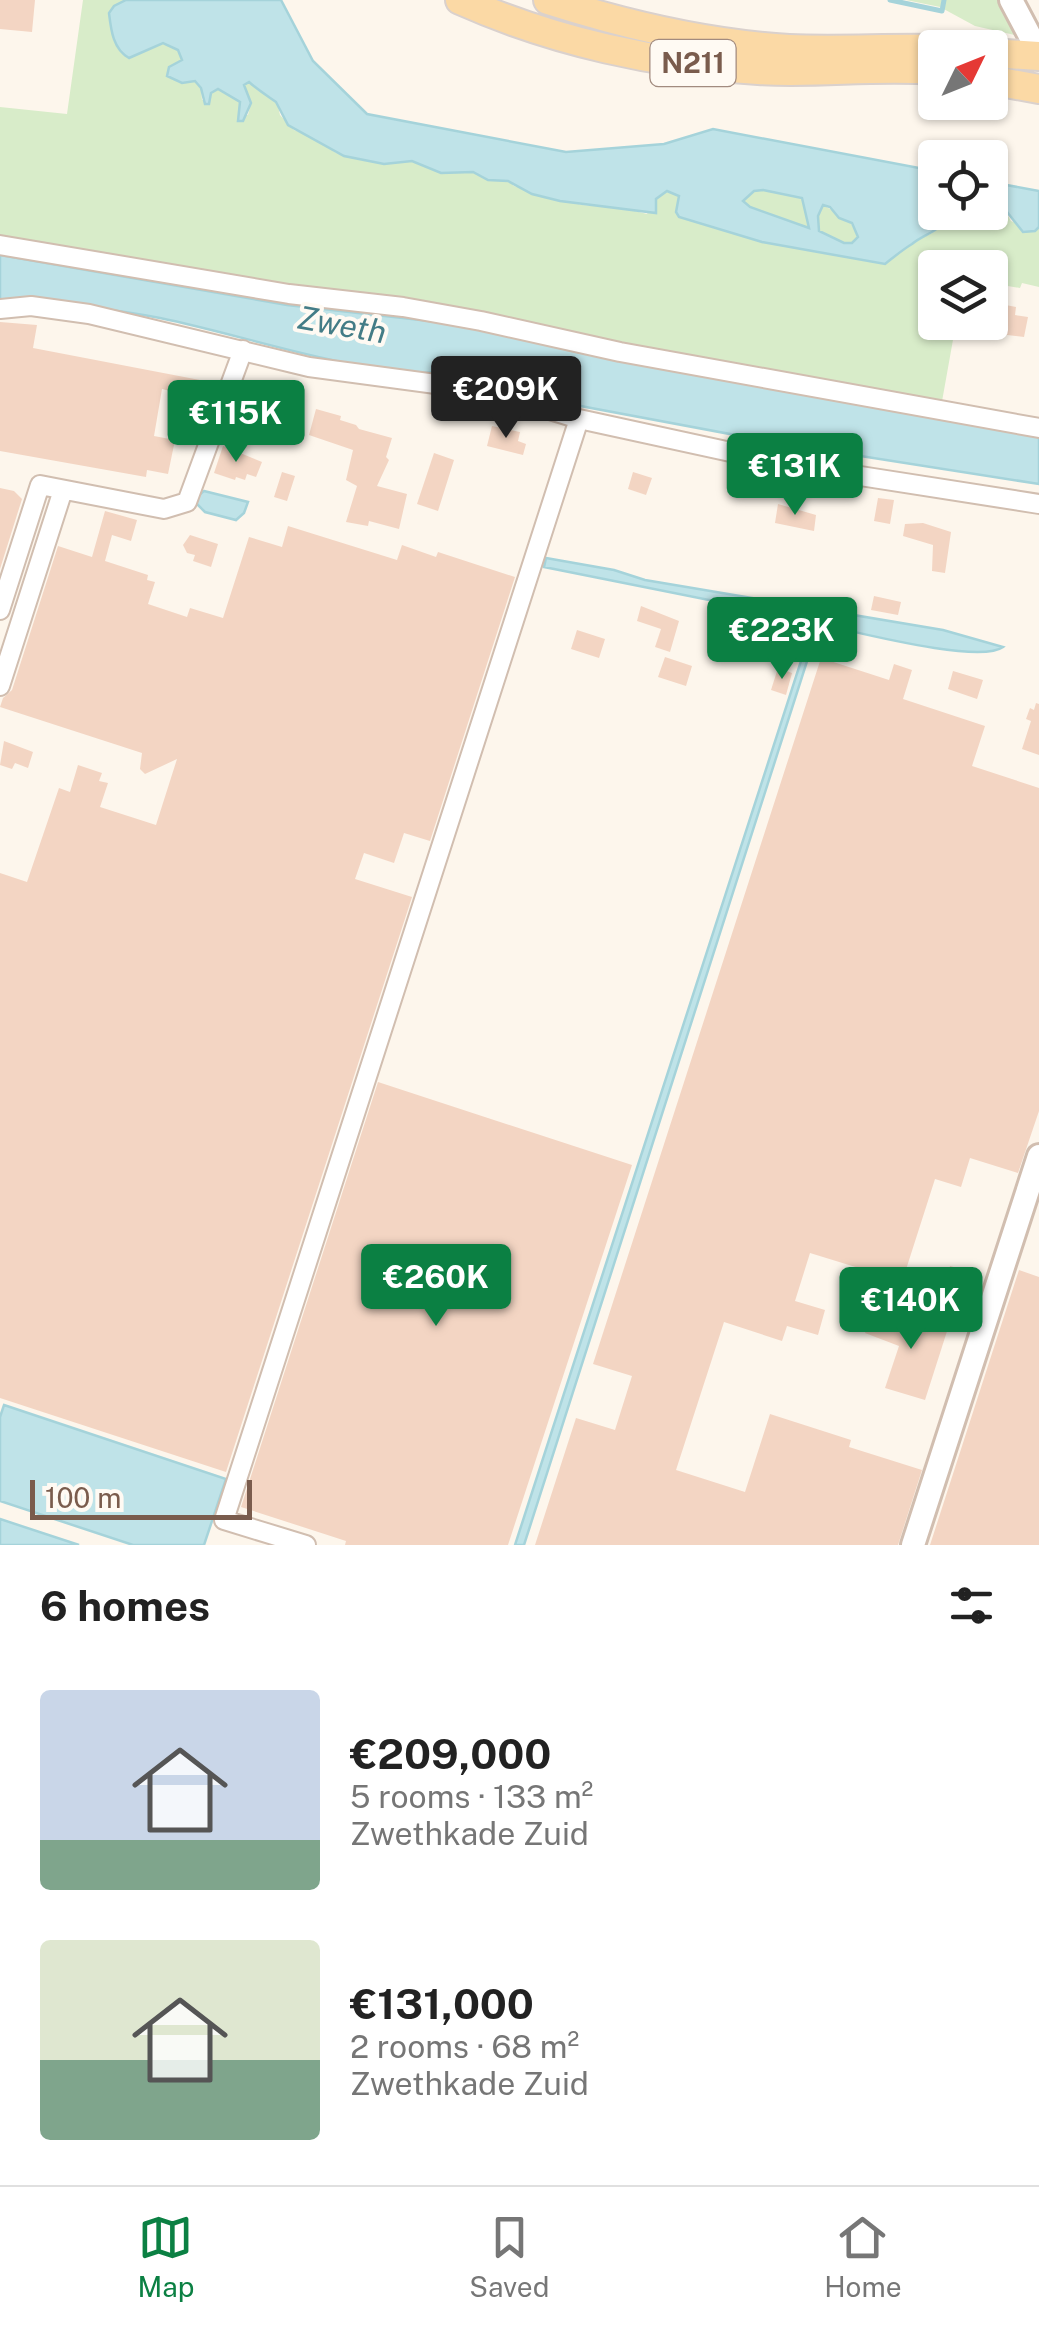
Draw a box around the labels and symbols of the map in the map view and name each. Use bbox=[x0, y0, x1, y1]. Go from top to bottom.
north arrow bbox=[918, 30, 1008, 120]
road number: N211 bbox=[650, 40, 736, 86]
water label: Zweth bbox=[295, 299, 389, 350]
pin: €209K bbox=[436, 356, 576, 441]
pin: €115K bbox=[166, 380, 306, 465]
pin: €131K bbox=[725, 433, 865, 518]
pin: €223K bbox=[712, 597, 852, 682]
pin: €260K bbox=[366, 1244, 506, 1329]
pin: €140K bbox=[841, 1267, 981, 1352]
scale bar bbox=[30, 1475, 252, 1520]

